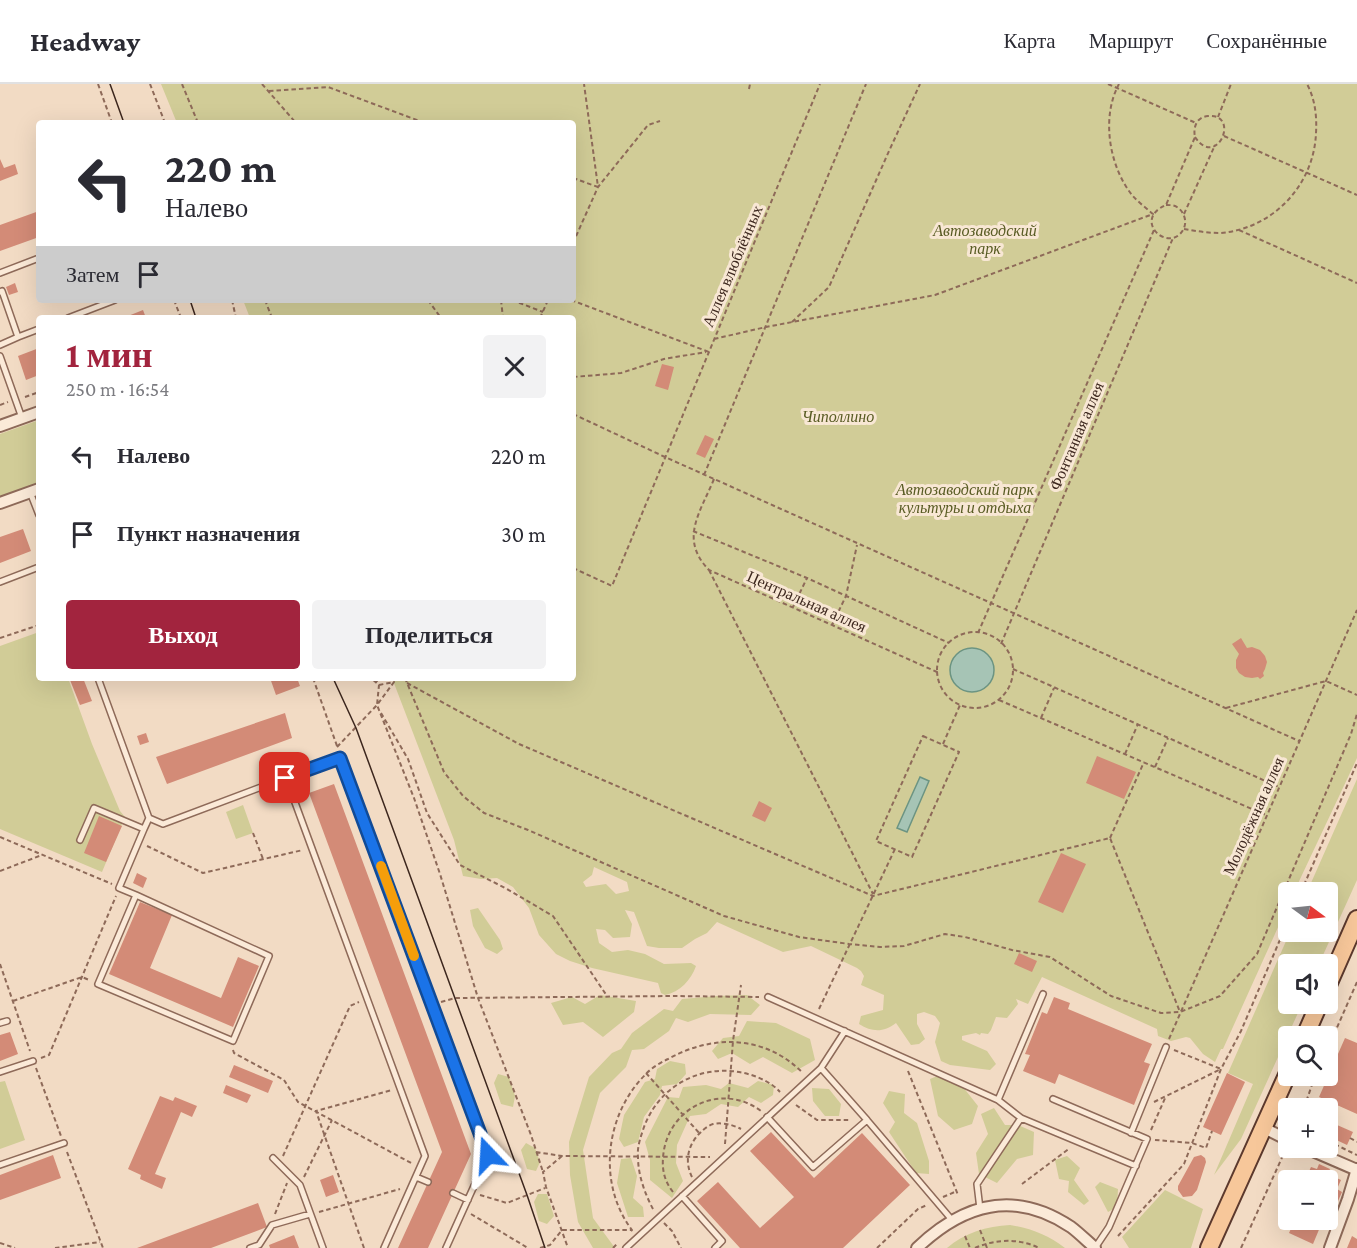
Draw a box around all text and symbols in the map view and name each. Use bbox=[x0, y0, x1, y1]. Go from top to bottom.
text: Headway bbox=[30, 26, 140, 57]
text: Карта bbox=[1004, 29, 1056, 53]
text: Маршрут bbox=[1089, 29, 1173, 53]
text: Сохранённые bbox=[1206, 29, 1327, 53]
icon: left bbox=[66, 144, 144, 222]
text: 220 m bbox=[165, 144, 276, 191]
text: Налево bbox=[165, 193, 248, 223]
street label: Аллея влюблённых bbox=[699, 203, 766, 330]
park label: Автозаводский парк bbox=[932, 222, 1037, 258]
icon: arrive bbox=[132, 258, 165, 291]
text: Затем bbox=[66, 262, 120, 287]
text: 1 мин bbox=[66, 335, 152, 375]
button: close bbox=[483, 335, 546, 398]
text: 250 m · 16:54 bbox=[66, 378, 169, 400]
street label: Фонтанная аллея bbox=[1046, 379, 1107, 493]
park label: Чиполлино bbox=[802, 408, 874, 425]
icon: left bbox=[66, 440, 99, 473]
text: Налево bbox=[117, 443, 190, 468]
text: 220 m bbox=[491, 444, 546, 469]
park label: Автозаводский парк культуры и отдыха bbox=[895, 481, 1035, 517]
icon: arrive bbox=[66, 518, 99, 551]
text: Пункт назначения bbox=[117, 521, 300, 546]
text: 30 m bbox=[501, 522, 546, 547]
street label: Центральная аллея bbox=[744, 568, 870, 637]
button: Выход bbox=[66, 600, 300, 669]
button: Поделиться bbox=[312, 600, 546, 669]
pin bbox=[259, 752, 310, 803]
street label: Молодёжная аллея bbox=[1220, 754, 1288, 878]
icon: arrive bbox=[268, 761, 301, 794]
north arrow bbox=[1278, 882, 1338, 942]
map controls bbox=[1278, 882, 1338, 1230]
button: sound bbox=[1278, 954, 1338, 1014]
button: search bbox=[1278, 1026, 1338, 1086]
button: + bbox=[1278, 1098, 1338, 1158]
position arrow bbox=[456, 1123, 520, 1187]
button: − bbox=[1278, 1170, 1338, 1230]

